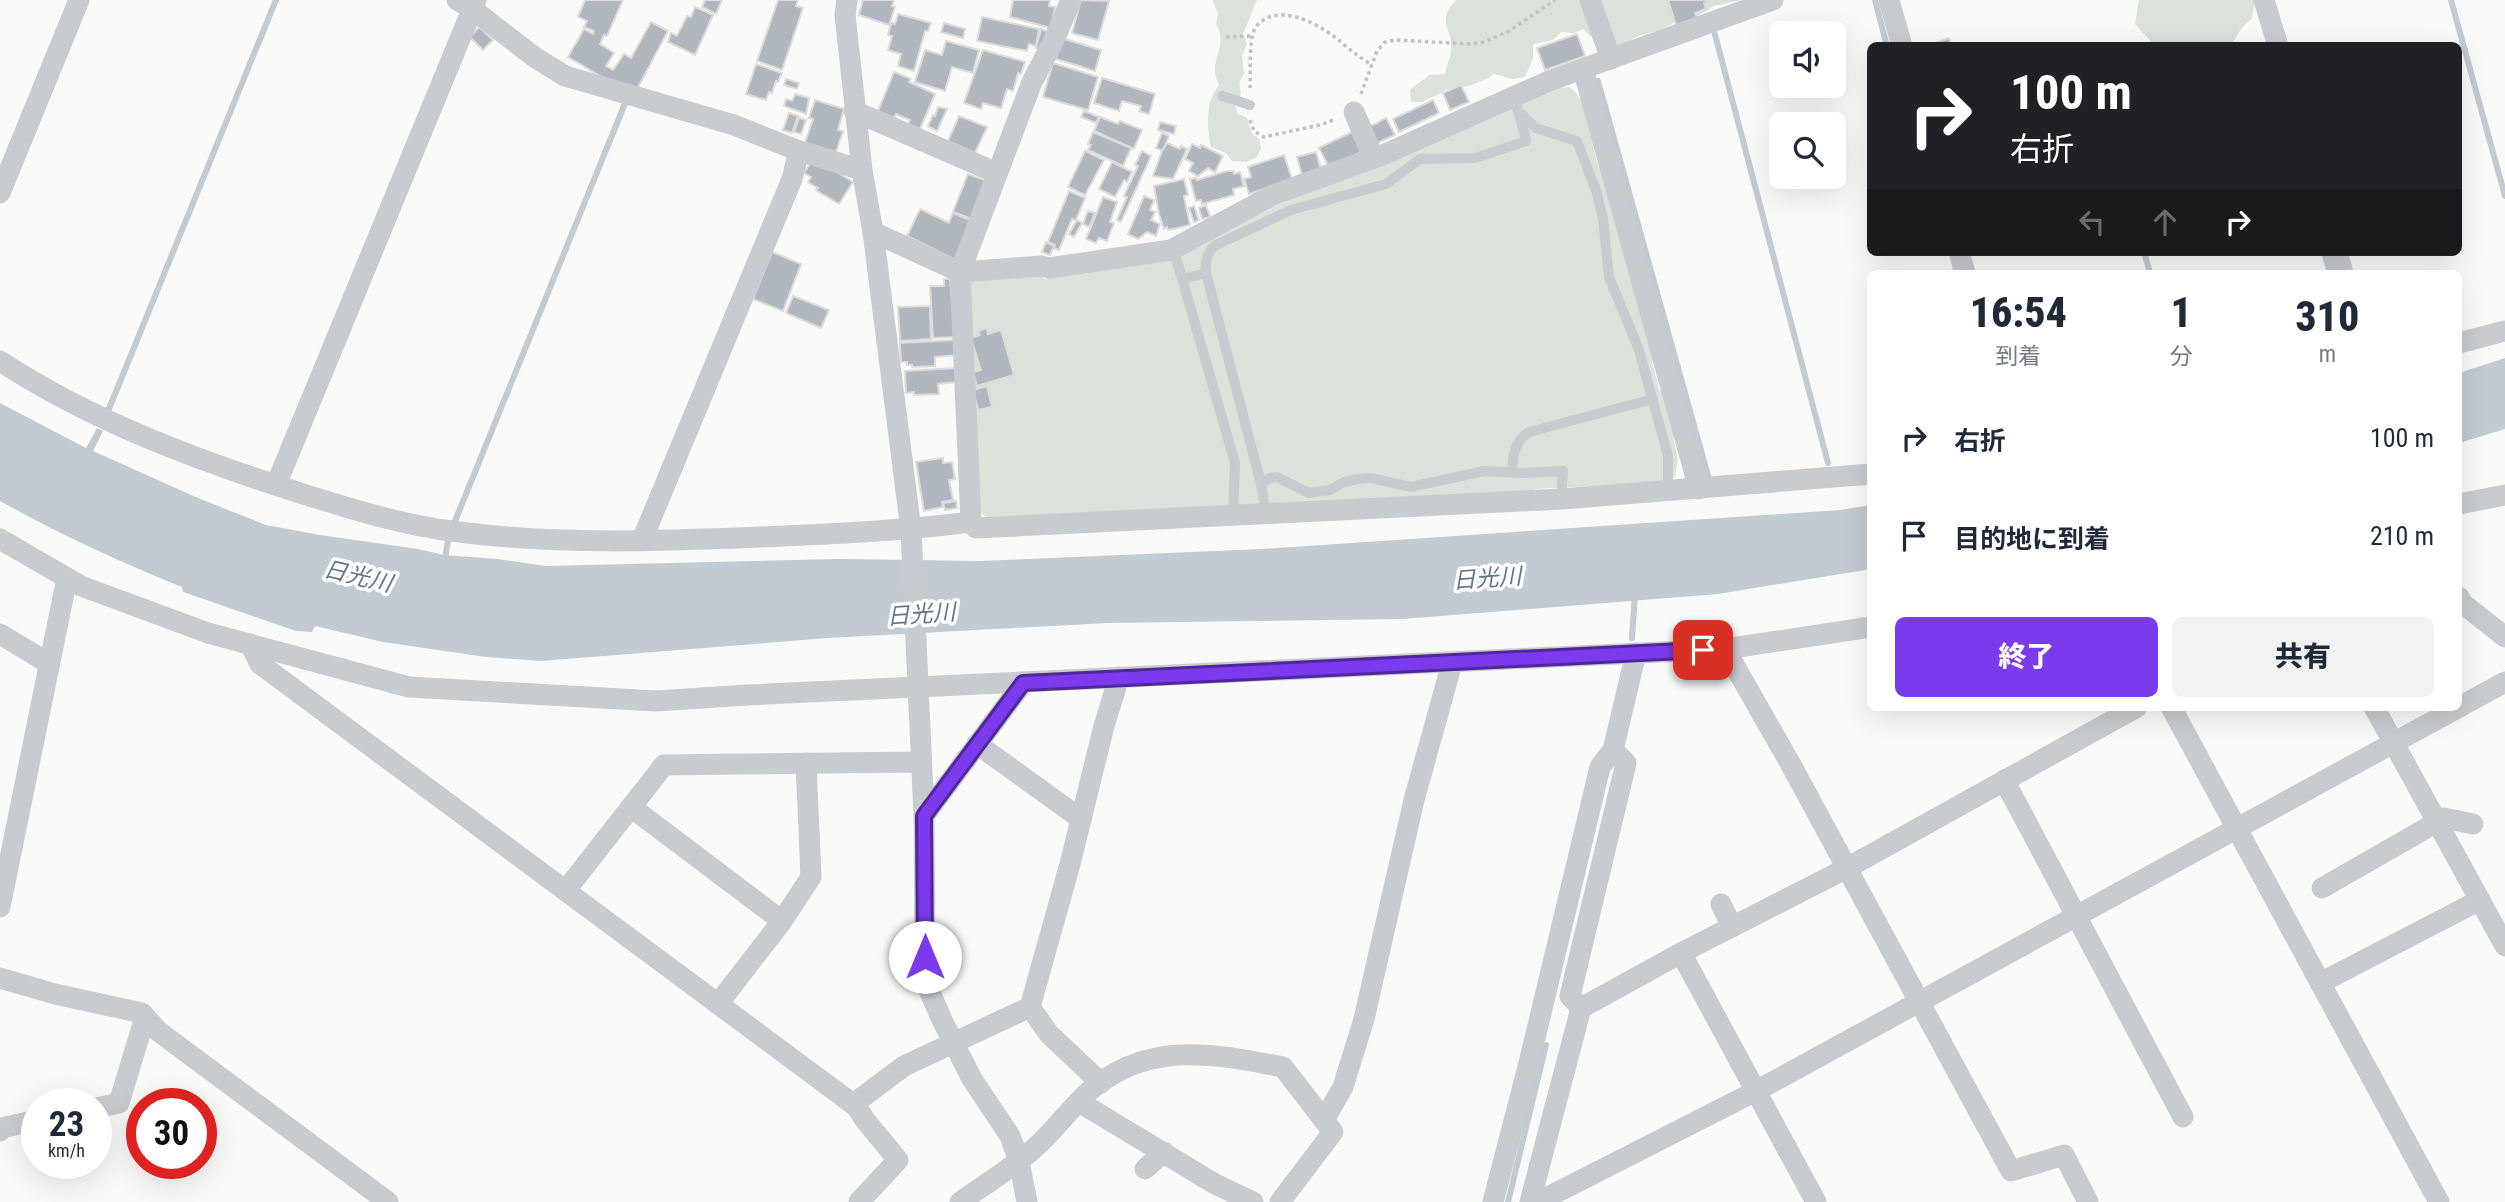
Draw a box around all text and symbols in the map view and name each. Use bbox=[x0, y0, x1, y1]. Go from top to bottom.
map controls bbox=[1769, 21, 1846, 189]
button: sound bbox=[1769, 21, 1846, 98]
text: 100 m bbox=[2010, 64, 2132, 121]
icon: right bbox=[1895, 70, 1986, 161]
button: search bbox=[1769, 112, 1846, 189]
text: 右折 bbox=[2010, 130, 2074, 168]
icon: left bbox=[2073, 203, 2111, 241]
icon: ahead bbox=[2146, 203, 2184, 241]
icon: right bbox=[2219, 203, 2257, 241]
text: 16:54 bbox=[1970, 288, 2067, 337]
text: 1 bbox=[2170, 288, 2192, 337]
text: 310 bbox=[2295, 292, 2359, 341]
text: m bbox=[2319, 341, 2336, 368]
text: 到着 bbox=[1995, 343, 2041, 370]
text: 分 bbox=[2170, 343, 2193, 370]
icon: right bbox=[1895, 419, 1933, 457]
text: 100 m bbox=[2370, 423, 2434, 453]
text: 右折 bbox=[1954, 426, 2006, 456]
icon: arrive bbox=[1895, 517, 1933, 555]
text: 210 m bbox=[2370, 521, 2434, 551]
text: 目的地に到着 bbox=[1954, 524, 2110, 554]
water label: 日光川 bbox=[321, 556, 397, 598]
water label: 日光川 bbox=[1452, 562, 1525, 594]
water label: 日光川 bbox=[886, 598, 959, 630]
button: 終了 bbox=[1895, 617, 2158, 697]
button: 共有 bbox=[2172, 617, 2434, 697]
pin bbox=[1673, 620, 1733, 680]
icon: arrive bbox=[1684, 631, 1722, 669]
position arrow bbox=[888, 920, 962, 994]
speed limit sign: 30 bbox=[126, 1088, 217, 1179]
text: 23 bbox=[49, 1104, 84, 1145]
text: km/h bbox=[48, 1140, 85, 1161]

